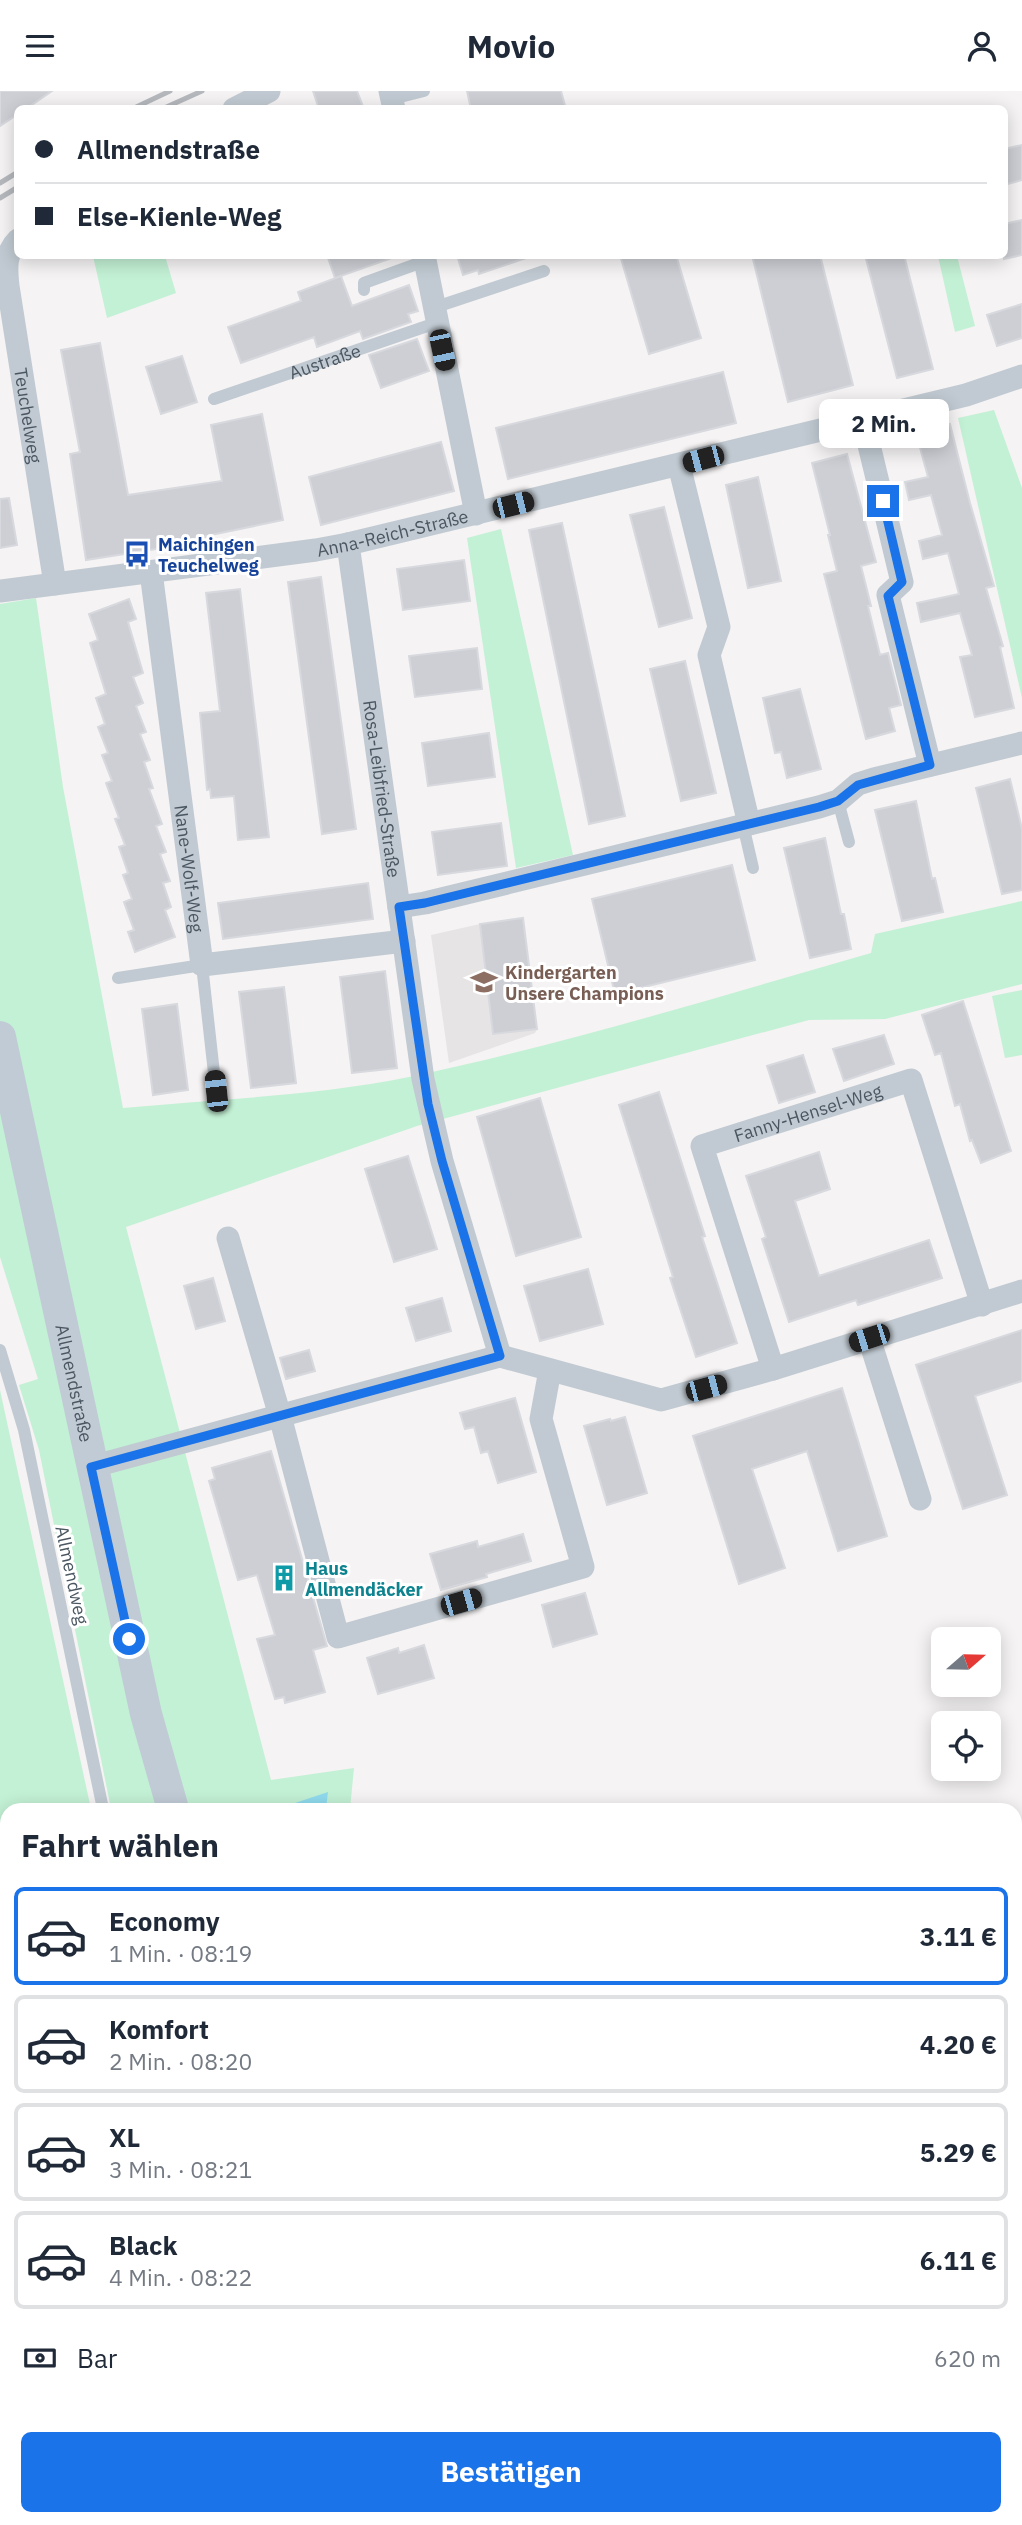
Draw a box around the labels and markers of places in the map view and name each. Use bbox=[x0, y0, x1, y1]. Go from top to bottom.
place label: Maichingen Teuchelweg bbox=[158, 533, 259, 577]
bus stop icon: Maichingen Teuchelweg bbox=[122, 539, 152, 569]
place label: Kindergarten Unsere Champions bbox=[505, 961, 664, 1005]
school or university icon: Kindergarten Unsere Champions bbox=[469, 967, 499, 997]
place label: Haus Allmendäcker bbox=[305, 1557, 423, 1601]
building icon: Haus Allmendäcker bbox=[269, 1563, 299, 1593]

